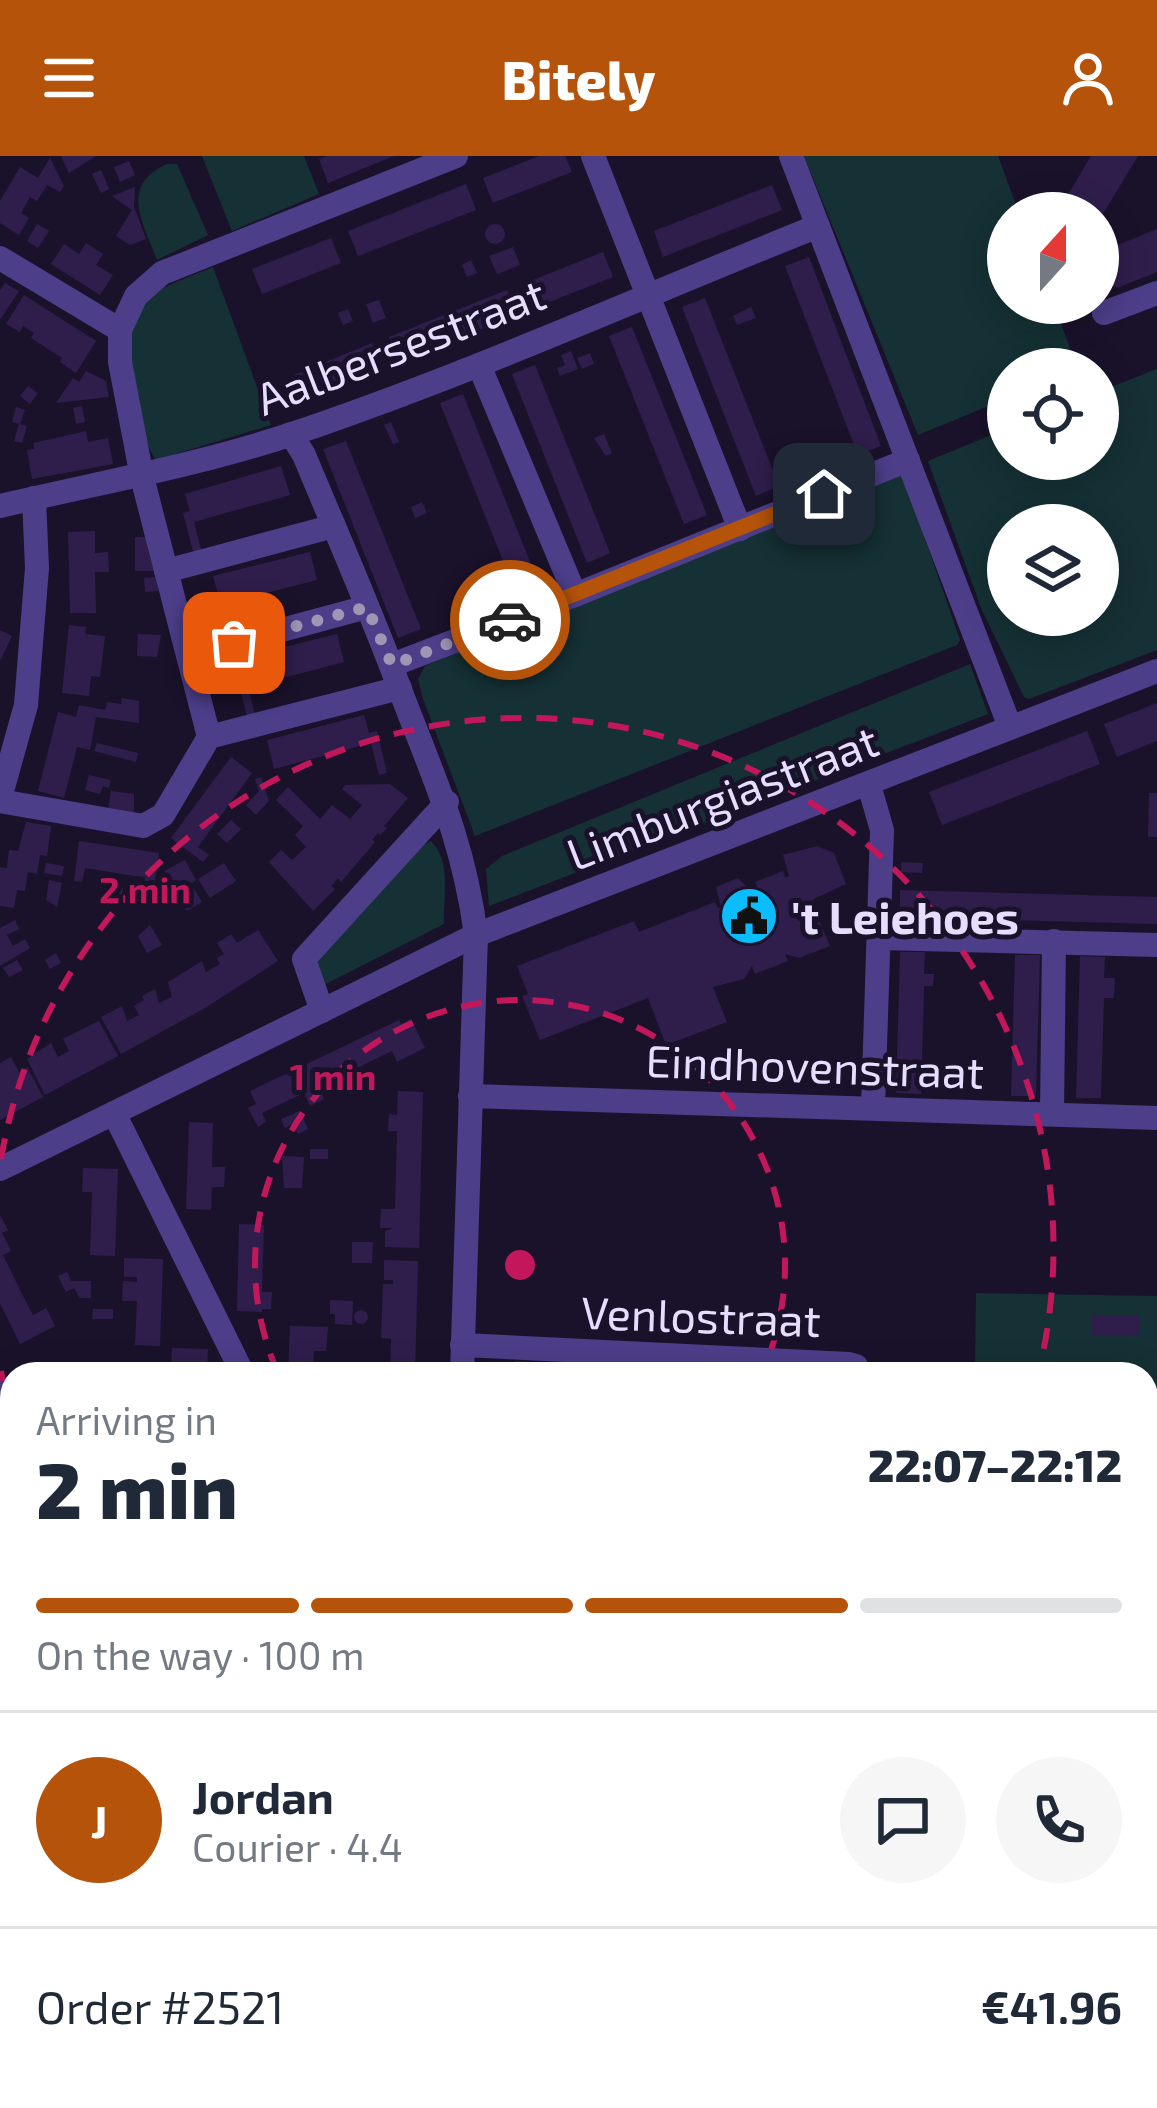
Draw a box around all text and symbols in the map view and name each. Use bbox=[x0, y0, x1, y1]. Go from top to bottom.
icon: menu bbox=[36, 45, 102, 111]
icon: person bbox=[1055, 45, 1121, 111]
text: Bitely bbox=[502, 46, 655, 111]
north arrow bbox=[987, 192, 1119, 324]
map controls bbox=[987, 192, 1119, 636]
street label: Aalbersestraat bbox=[248, 265, 552, 425]
button: locate bbox=[987, 348, 1119, 480]
pin bbox=[773, 443, 875, 545]
icon: home bbox=[791, 461, 857, 527]
button: layers bbox=[987, 504, 1119, 636]
courier bbox=[450, 560, 570, 680]
icon: car bbox=[477, 587, 543, 653]
pin bbox=[183, 592, 285, 694]
icon: bag bbox=[201, 610, 267, 676]
street label: Limburgiastraat bbox=[559, 712, 885, 880]
text: 2 min bbox=[99, 867, 191, 910]
public building icon: 't Leiehoes bbox=[718, 885, 780, 947]
place label: 't Leiehoes bbox=[791, 889, 1019, 943]
street label: Eindhovenstraat bbox=[645, 1032, 985, 1098]
text: 1 min bbox=[290, 1054, 376, 1097]
centre of rings bbox=[499, 1244, 541, 1286]
street label: Venlostraat bbox=[580, 1284, 822, 1346]
text: Arriving in bbox=[36, 1396, 217, 1443]
text: 22:07–22:12 bbox=[868, 1437, 1122, 1491]
text: 2 min bbox=[36, 1441, 238, 1535]
text: On the way · 100 m bbox=[36, 1631, 364, 1678]
button: chat bbox=[840, 1757, 966, 1883]
button: phone bbox=[996, 1757, 1122, 1883]
text: Jordan bbox=[192, 1769, 334, 1823]
text: J bbox=[91, 1793, 107, 1847]
text: Courier · 4.4 bbox=[192, 1823, 403, 1870]
text: Order #2521 bbox=[36, 1979, 284, 2033]
text: €41.96 bbox=[981, 1979, 1122, 2033]

